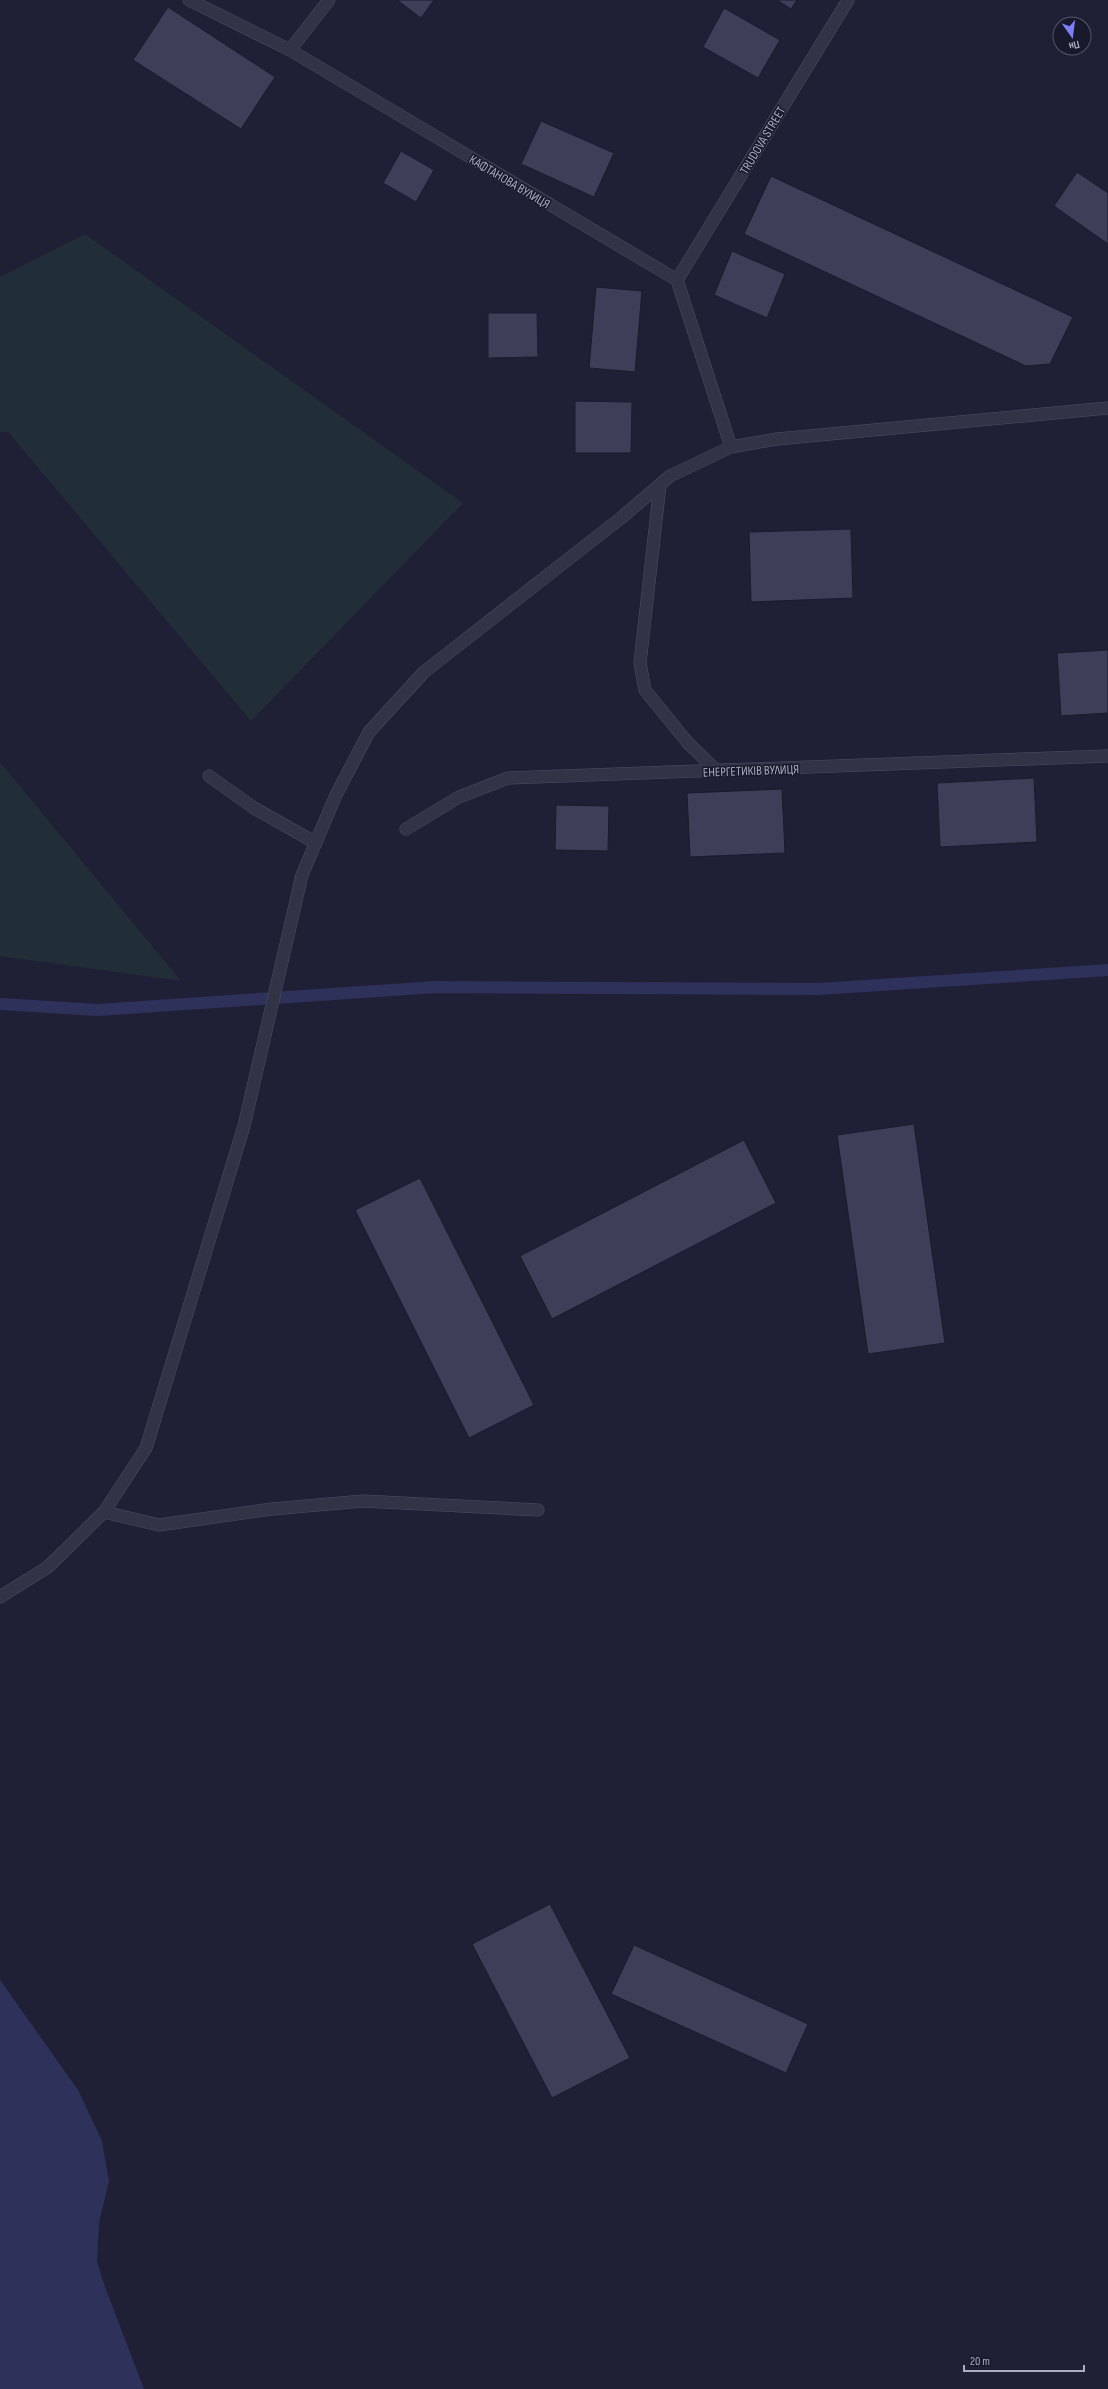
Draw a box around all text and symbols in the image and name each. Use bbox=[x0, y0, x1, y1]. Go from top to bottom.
north arrow bbox=[1052, 16, 1092, 56]
text: Пн bbox=[1067, 38, 1081, 53]
street label: TRUDOVA STREET bbox=[736, 104, 789, 177]
street label: КАФТАНОВА ВУЛИЦЯ bbox=[466, 151, 553, 212]
street label: ЕНЕРГЕТИКІВ ВУЛИЦЯ bbox=[703, 761, 799, 781]
scale bar bbox=[964, 2347, 1084, 2373]
text: 20 m bbox=[970, 2354, 990, 2369]

